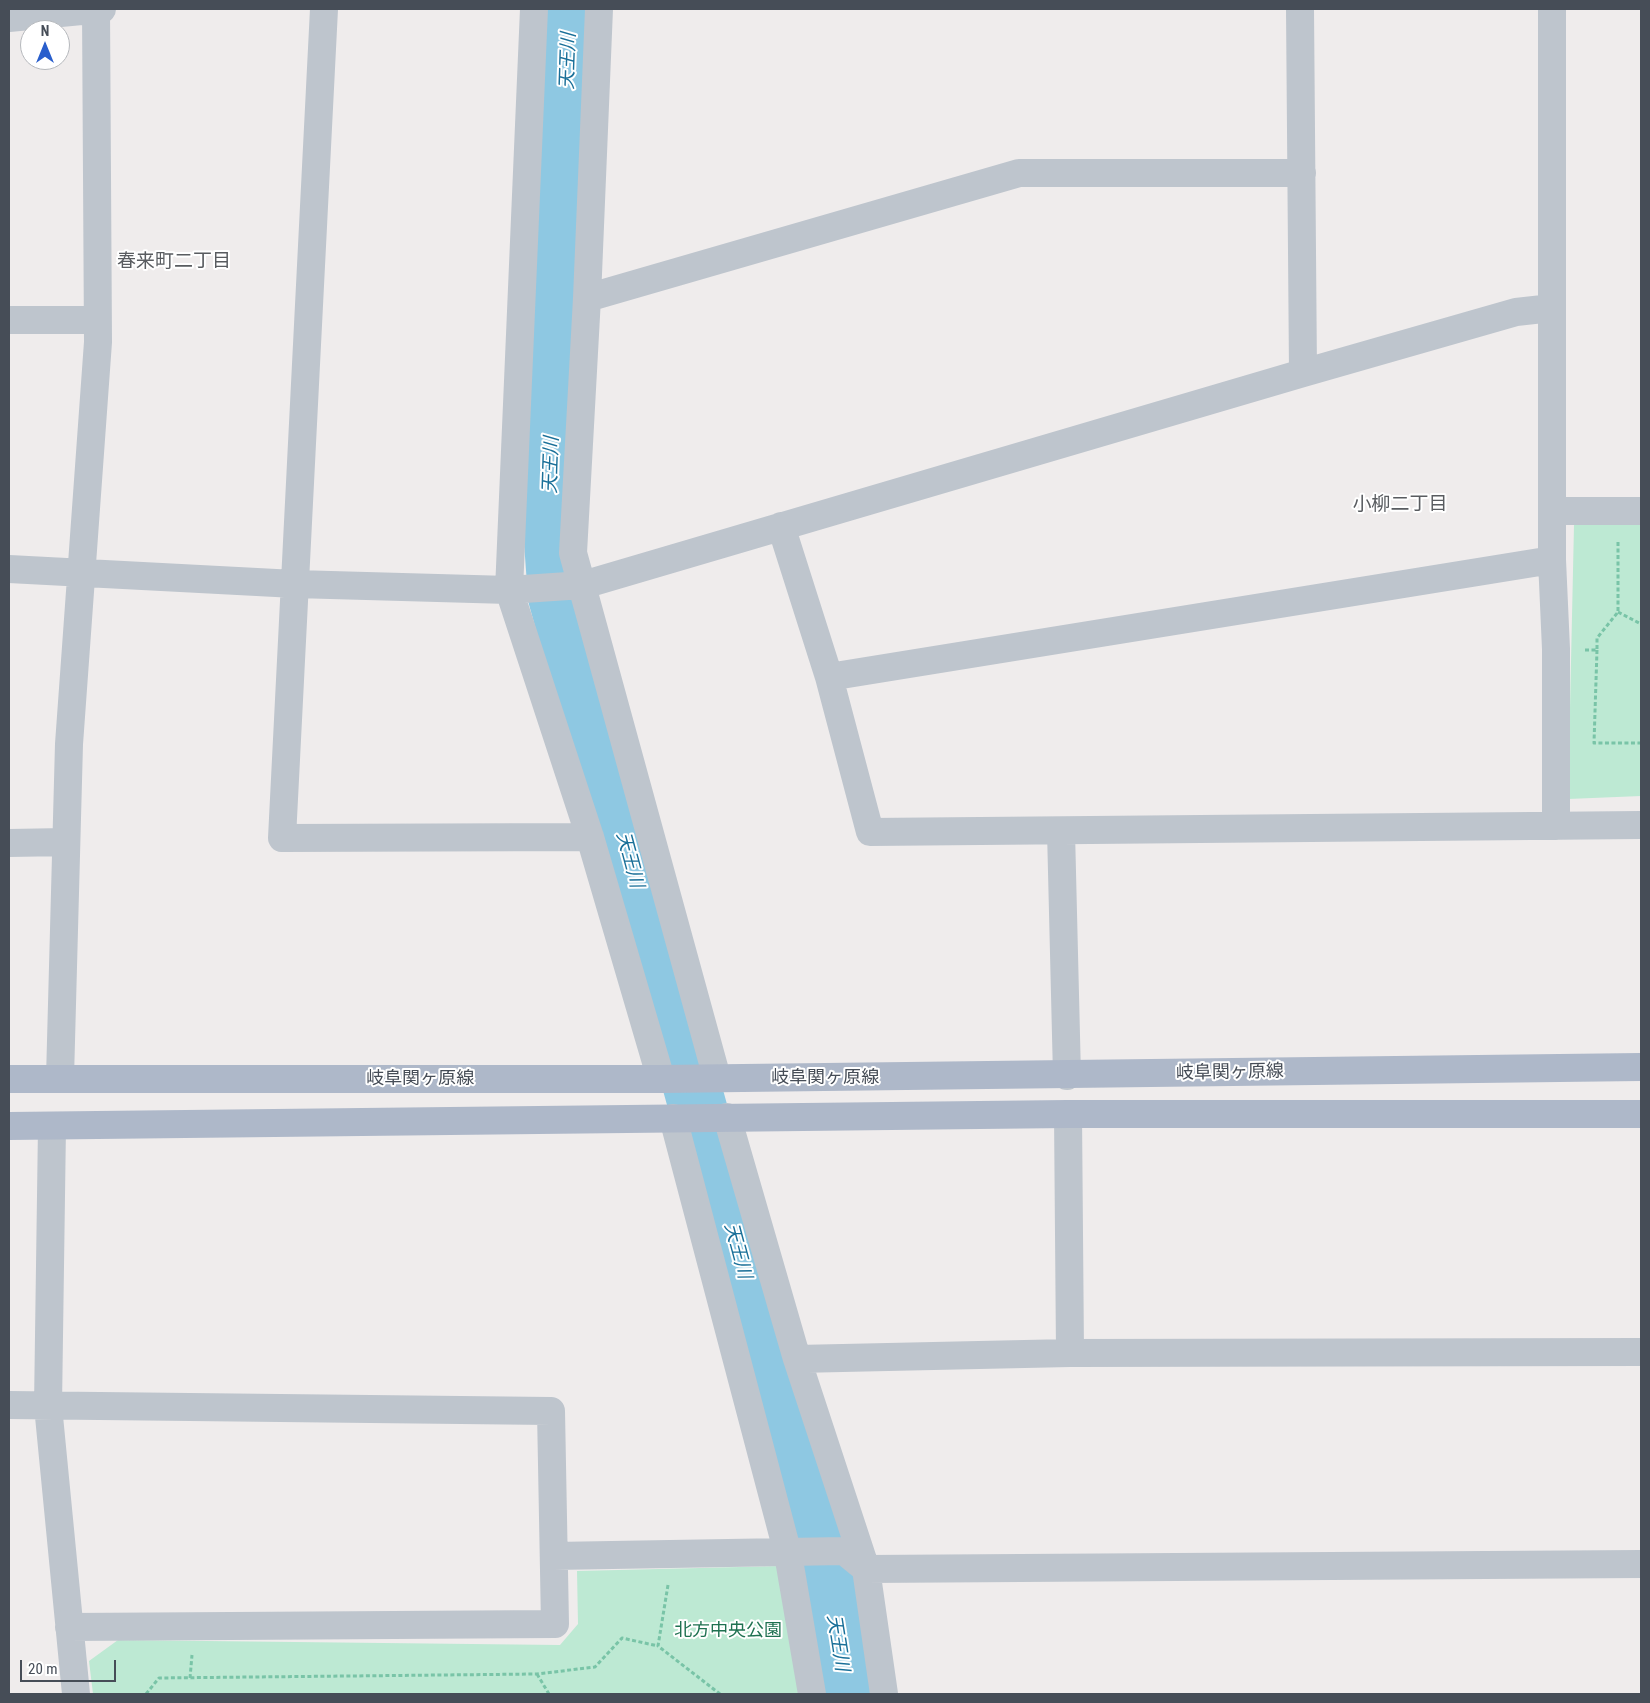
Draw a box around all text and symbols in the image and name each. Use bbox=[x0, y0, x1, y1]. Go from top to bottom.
north arrow bbox=[20, 20, 70, 70]
text: N bbox=[41, 23, 49, 39]
water label: 天王川 bbox=[557, 32, 581, 90]
district label: 春来町二丁目 bbox=[117, 251, 231, 273]
water label: 天王川 bbox=[540, 436, 564, 494]
district label: 小柳二丁目 bbox=[1353, 494, 1447, 516]
water label: 天王川 bbox=[611, 830, 647, 890]
street label: 岐阜関ヶ原線 bbox=[1176, 1061, 1284, 1085]
street label: 岐阜関ヶ原線 bbox=[771, 1067, 879, 1089]
street label: 岐阜関ヶ原線 bbox=[366, 1068, 474, 1090]
water label: 天王川 bbox=[719, 1221, 755, 1281]
water label: 天王川 bbox=[821, 1613, 853, 1673]
park label: 北方中央公園 bbox=[674, 1620, 782, 1642]
scale bar bbox=[22, 1650, 119, 1682]
text: 20 m bbox=[28, 1660, 58, 1678]

